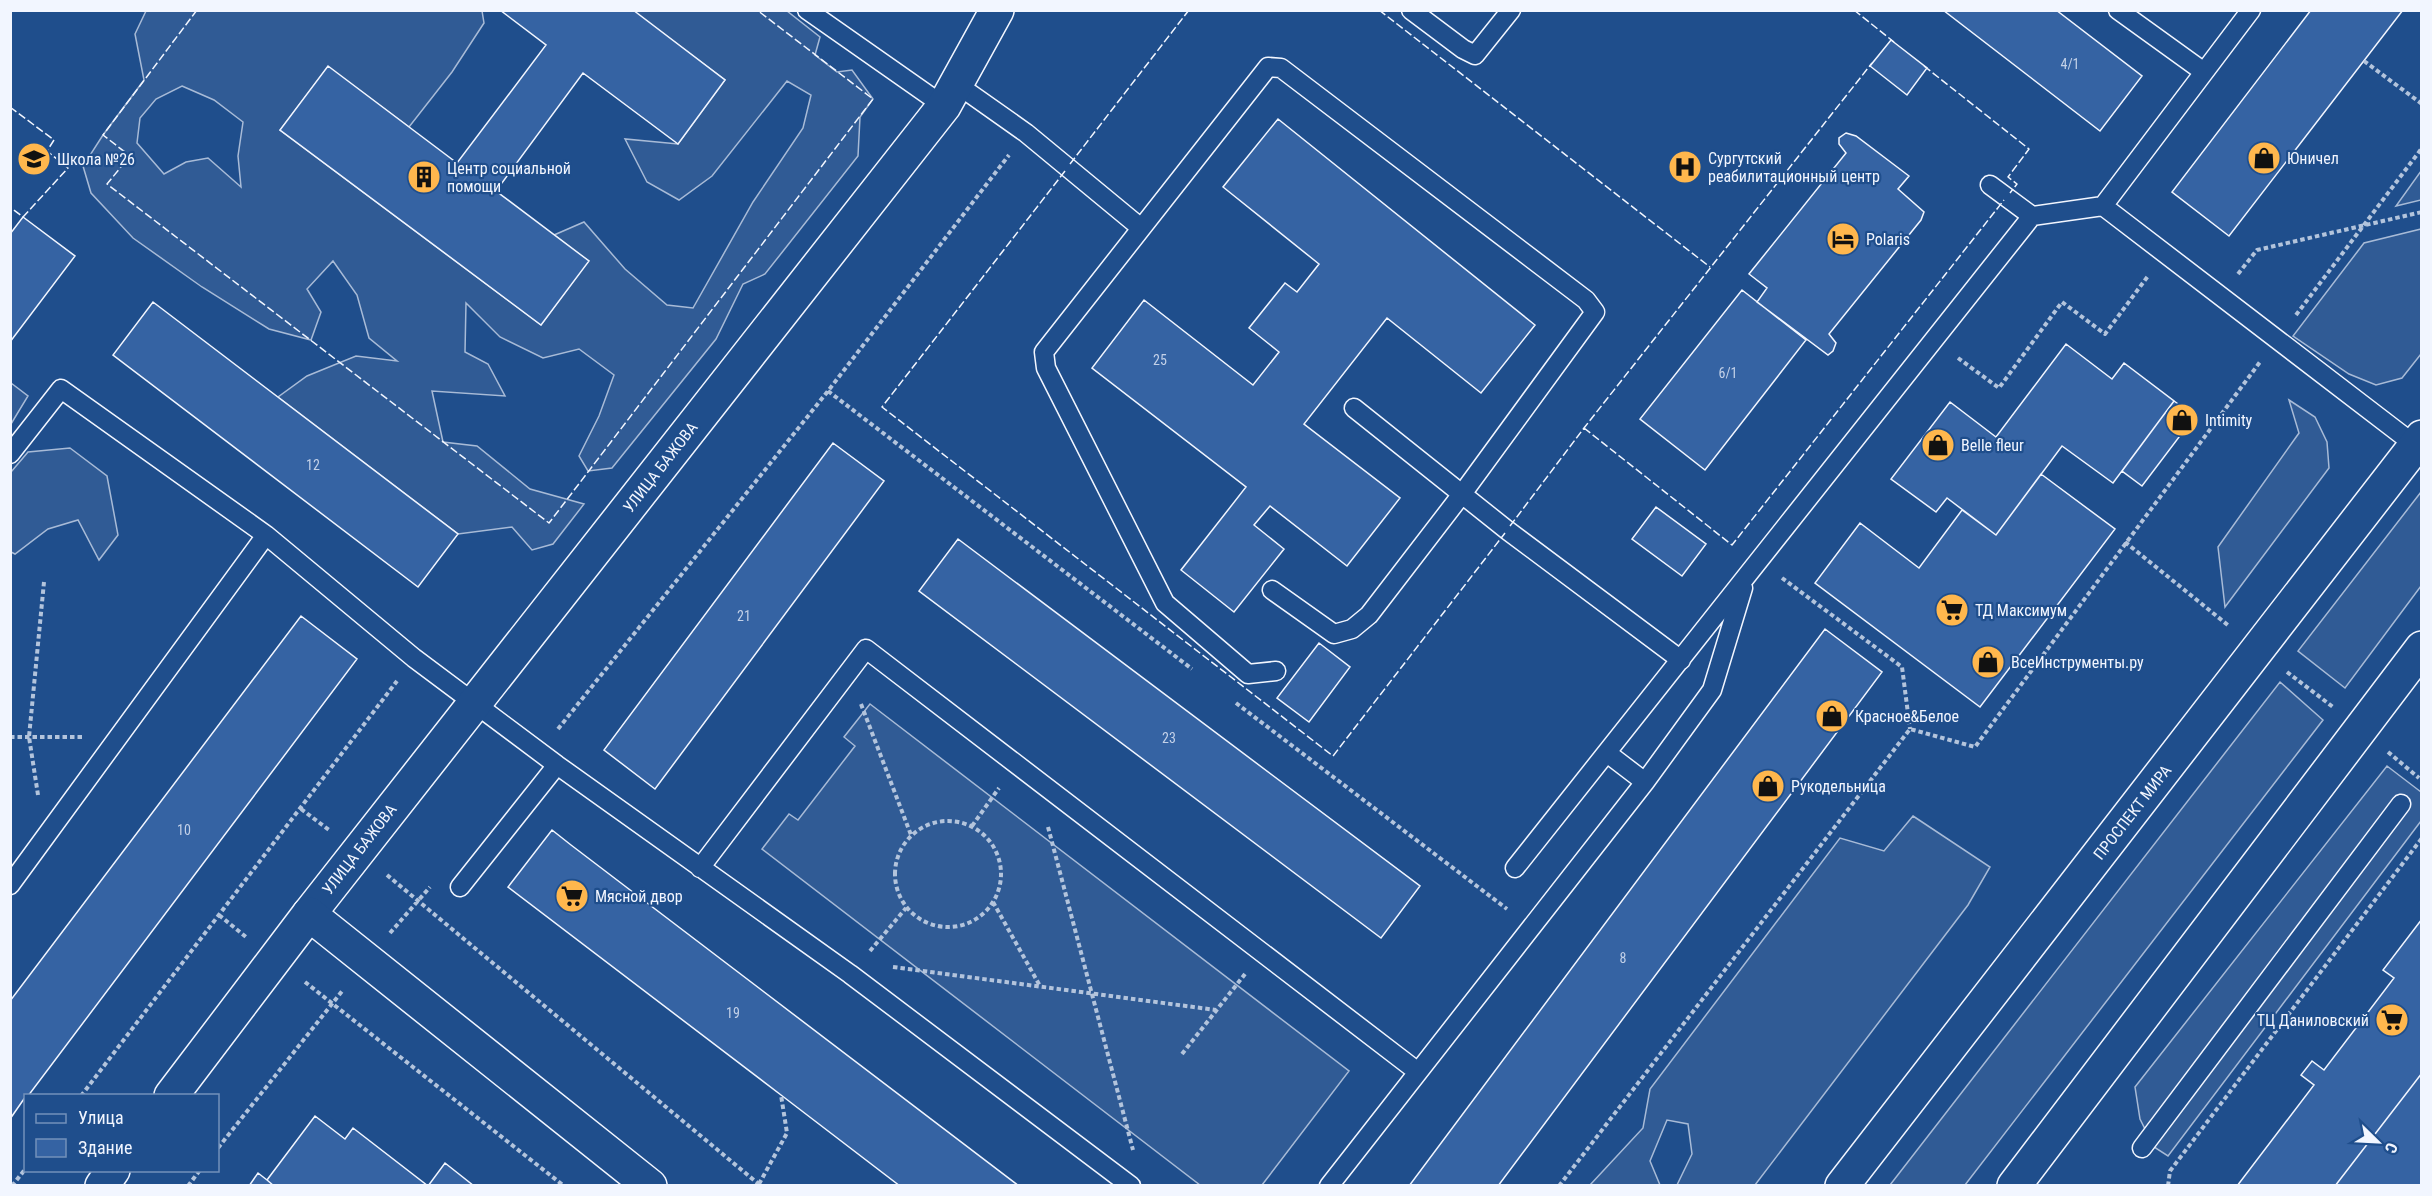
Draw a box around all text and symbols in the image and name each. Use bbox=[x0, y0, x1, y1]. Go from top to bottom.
house number: 4/1 bbox=[2060, 56, 2080, 72]
shop icon: Юничел bbox=[2246, 140, 2282, 176]
school or university icon: Школа №26 bbox=[16, 141, 52, 177]
hospital icon: Сургутский реабилитационный центр bbox=[1667, 149, 1703, 185]
place label: Сургутский реабилитационный центр bbox=[1708, 149, 1880, 186]
place label: Юничел bbox=[2287, 149, 2339, 168]
place label: Школа №26 bbox=[57, 150, 135, 169]
building icon: Центр социальной помощи bbox=[406, 159, 442, 195]
place label: Центр социальной помощи bbox=[447, 159, 571, 196]
hotel icon: Polaris bbox=[1825, 221, 1861, 257]
place label: Polaris bbox=[1866, 230, 1910, 249]
house number: 25 bbox=[1153, 352, 1167, 368]
house number: 6/1 bbox=[1718, 365, 1738, 381]
shop icon: Intimity bbox=[2164, 402, 2200, 438]
place label: Intimity bbox=[2205, 411, 2253, 430]
street label: УЛИЦА БАЖОВА bbox=[619, 418, 702, 516]
shop icon: Belle fleur bbox=[1920, 427, 1956, 463]
place label: Belle fleur bbox=[1961, 436, 2024, 455]
house number: 12 bbox=[306, 457, 320, 473]
supermarket icon: ТД Максимум bbox=[1934, 592, 1970, 628]
place label: ТД Максимум bbox=[1975, 601, 2067, 620]
house number: 21 bbox=[737, 608, 751, 624]
shop icon: ВсеИнструменты.ру bbox=[1970, 644, 2006, 680]
place label: ВсеИнструменты.ру bbox=[2011, 653, 2144, 672]
shop icon: Красное&Белое bbox=[1814, 698, 1850, 734]
place label: Красное&Белое bbox=[1855, 707, 1959, 726]
house number: 23 bbox=[1162, 730, 1176, 746]
street label: ПРОСПЕКТ МИРА bbox=[2089, 761, 2175, 863]
shop icon: Рукодельница bbox=[1750, 768, 1786, 804]
place label: Рукодельница bbox=[1791, 777, 1886, 796]
street label: УЛИЦА БАЖОВА bbox=[318, 800, 401, 898]
house number: 10 bbox=[177, 822, 191, 838]
supermarket icon: Мясной двор bbox=[554, 878, 590, 914]
place label: Мясной двор bbox=[595, 887, 683, 906]
house number: 8 bbox=[1620, 950, 1627, 966]
supermarket icon: ТЦ Даниловский bbox=[2374, 1002, 2410, 1038]
house number: 19 bbox=[726, 1005, 740, 1021]
place label: ТЦ Даниловский bbox=[2257, 1011, 2369, 1030]
legend bbox=[24, 1094, 219, 1172]
text: Улица bbox=[78, 1107, 124, 1128]
north arrow bbox=[2348, 1112, 2408, 1172]
text: Здание bbox=[78, 1137, 132, 1158]
text: С bbox=[2381, 1140, 2402, 1156]

